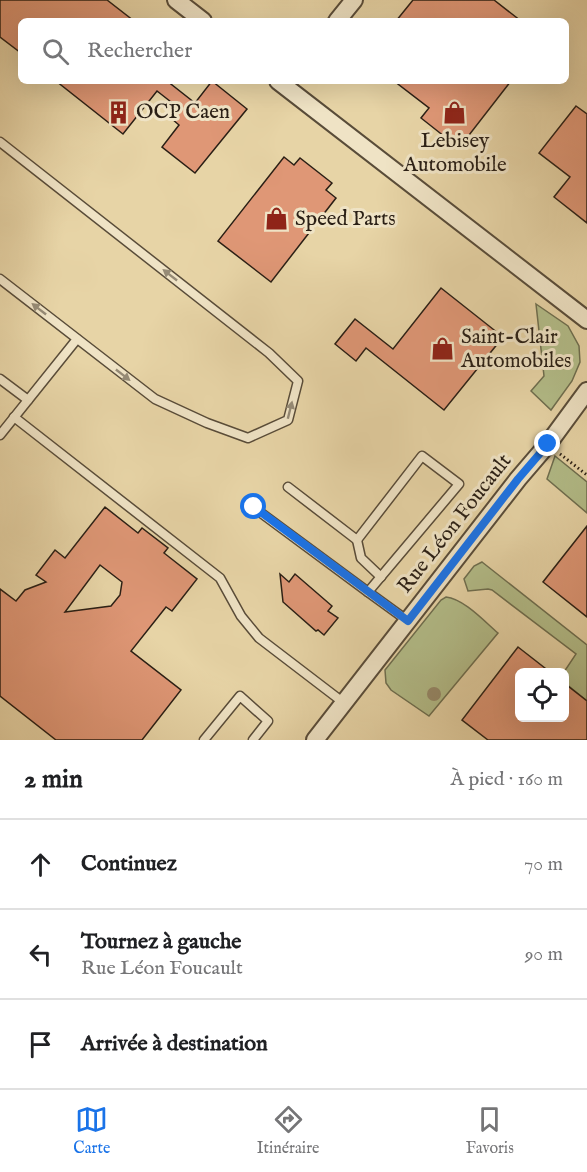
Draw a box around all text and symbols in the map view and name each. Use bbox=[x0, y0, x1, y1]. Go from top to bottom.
search box bbox=[18, 18, 569, 84]
icon: search bbox=[39, 35, 72, 68]
text: Rechercher bbox=[87, 37, 192, 65]
building icon: OCP Caen bbox=[105, 99, 131, 125]
place label: OCP Caen bbox=[136, 99, 230, 126]
shop icon: Lebisey Automobile bbox=[442, 100, 468, 126]
place label: Lebisey Automobile bbox=[402, 128, 507, 179]
shop icon: Speed Parts bbox=[264, 206, 290, 232]
place label: Speed Parts bbox=[295, 206, 396, 233]
one-way arrow bbox=[163, 270, 178, 282]
one-way arrow bbox=[31, 303, 46, 315]
place label: Saint-Clair Automobiles bbox=[460, 324, 571, 375]
shop icon: Saint-Clair Automobiles bbox=[430, 336, 456, 362]
one-way arrow bbox=[116, 368, 131, 380]
one-way arrow bbox=[286, 400, 296, 419]
route end bbox=[534, 430, 560, 456]
street label: Rue Léon Foucault bbox=[392, 449, 518, 599]
route start bbox=[240, 493, 266, 519]
map controls bbox=[515, 668, 569, 722]
button: locate bbox=[515, 668, 569, 722]
text: 2 min bbox=[24, 763, 83, 796]
text: À pied · 160 m bbox=[451, 767, 563, 792]
icon: ahead bbox=[24, 848, 57, 881]
text: Continuez bbox=[81, 850, 177, 878]
text: 70 m bbox=[524, 852, 563, 877]
text: Tournez à gauche bbox=[81, 928, 241, 956]
icon: left bbox=[24, 938, 57, 971]
text: 90 m bbox=[525, 942, 563, 967]
text: Rue Léon Foucault bbox=[81, 956, 243, 981]
icon: arrive bbox=[24, 1028, 57, 1061]
text: Arrivée à destination bbox=[81, 1030, 268, 1058]
tab: Carte bbox=[73, 1103, 110, 1159]
tab: Itinéraire bbox=[257, 1103, 319, 1159]
tab: Favoris bbox=[466, 1103, 514, 1159]

